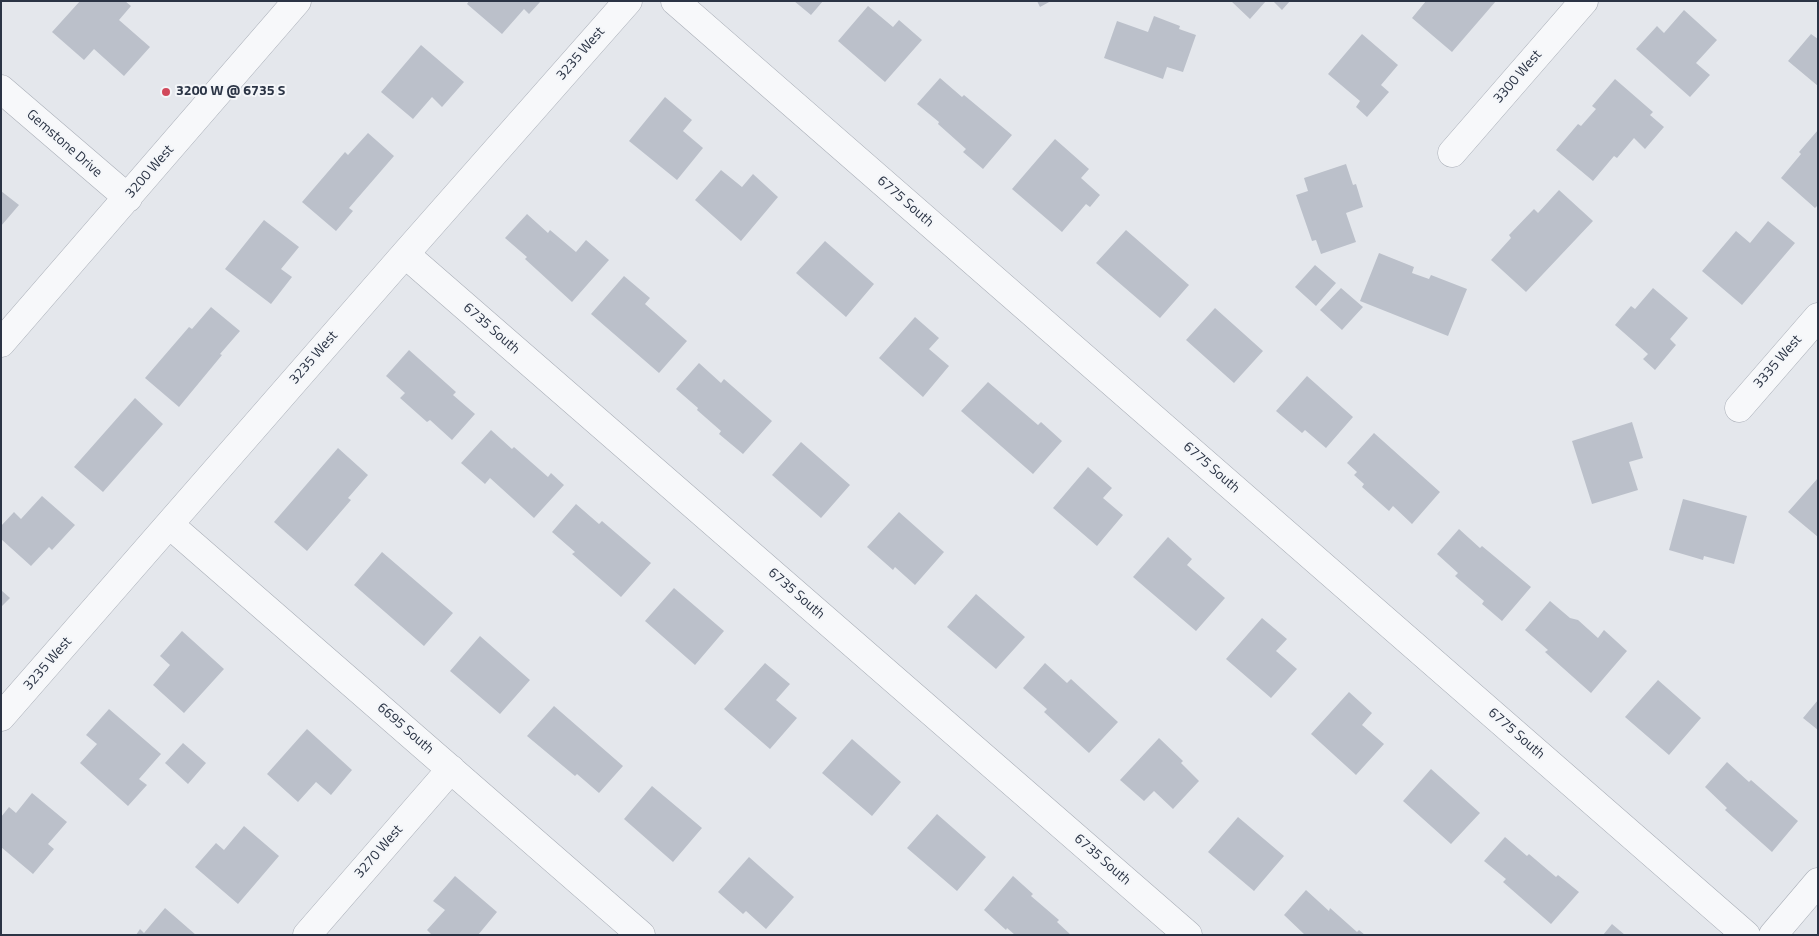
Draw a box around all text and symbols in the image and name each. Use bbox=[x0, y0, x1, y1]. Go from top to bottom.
street label: 3235 West bbox=[553, 24, 609, 84]
street label: 3300 West bbox=[1490, 47, 1546, 107]
place label: 3200 W @ 6735 S bbox=[176, 84, 285, 100]
marker: 3200 W @ 6735 S bbox=[160, 86, 172, 98]
street label: Gemstone Drive bbox=[23, 107, 105, 181]
street label: 3200 West bbox=[122, 142, 178, 202]
street label: 6775 South bbox=[873, 173, 937, 231]
street label: 6735 South bbox=[459, 300, 523, 358]
street label: 3235 West bbox=[286, 328, 342, 388]
street label: 3335 West bbox=[1750, 332, 1806, 392]
street label: 6775 South bbox=[1179, 439, 1243, 497]
street label: 6735 South bbox=[764, 565, 828, 623]
street label: 3235 West bbox=[20, 634, 76, 694]
street label: 6695 South bbox=[373, 700, 437, 758]
street label: 6775 South bbox=[1484, 705, 1548, 763]
street label: 3270 West bbox=[351, 822, 407, 882]
street label: 6735 South bbox=[1070, 831, 1134, 889]

